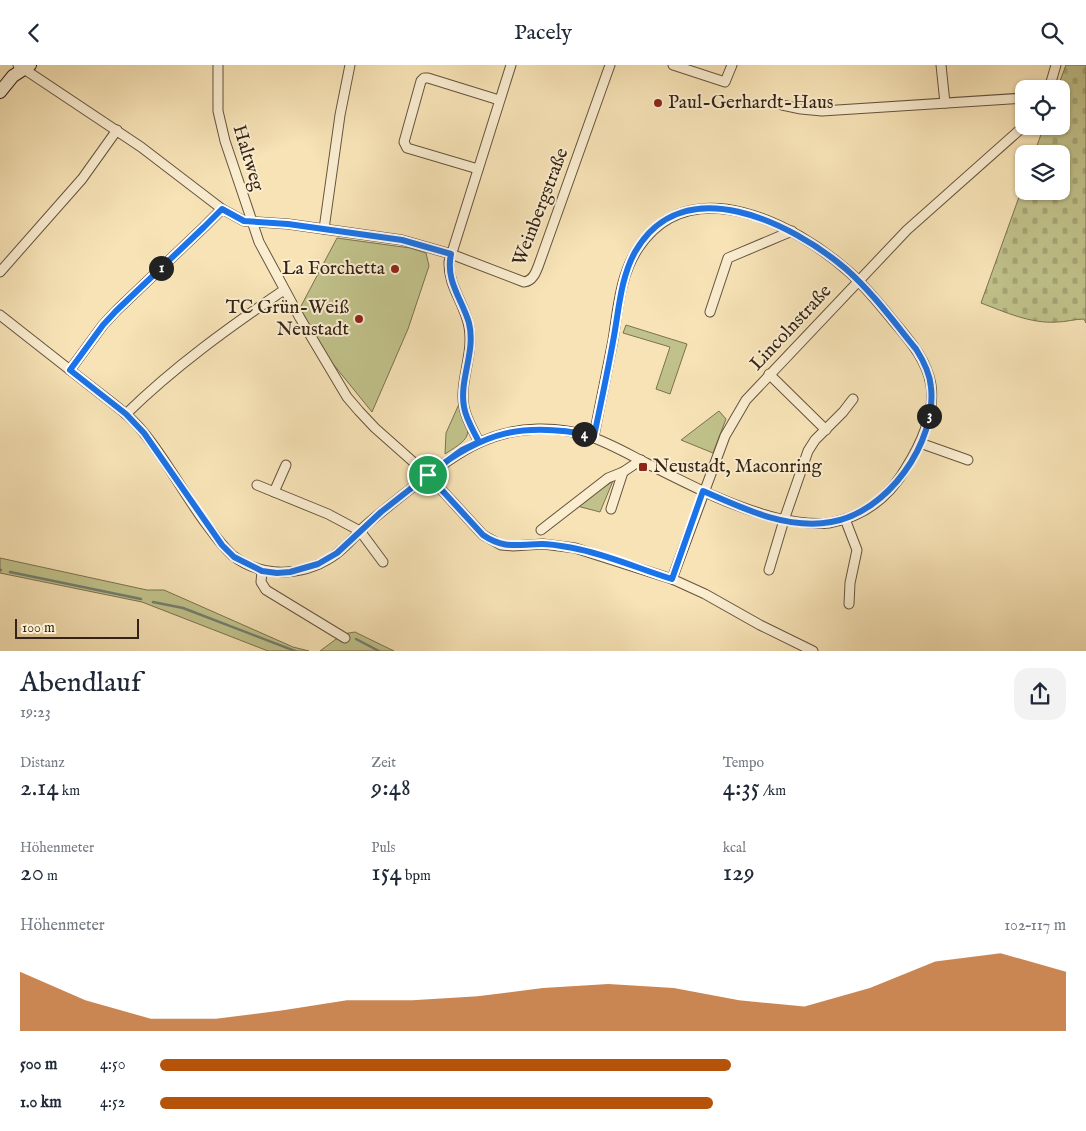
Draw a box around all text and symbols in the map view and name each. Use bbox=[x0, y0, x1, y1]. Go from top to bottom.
icon: back bbox=[20, 19, 48, 47]
text: Pacely bbox=[514, 19, 572, 47]
icon: search bbox=[1038, 19, 1066, 47]
map controls bbox=[1015, 80, 1070, 200]
button: locate bbox=[1015, 80, 1070, 135]
place label: Paul-Gerhardt-Haus bbox=[668, 91, 834, 115]
marker: Paul-Gerhardt-Haus bbox=[652, 97, 664, 109]
street label: Haltweg bbox=[227, 122, 270, 195]
street label: Weinbergstraße bbox=[508, 145, 575, 269]
button: layers bbox=[1015, 145, 1070, 200]
pin: 1 bbox=[148, 255, 174, 281]
place label: La Forchetta bbox=[282, 257, 386, 281]
text: 1 bbox=[159, 259, 164, 277]
marker: La Forchetta bbox=[389, 263, 401, 275]
street label: Lincolnstraße bbox=[745, 280, 837, 376]
place label: TC Grün-Weiß Neustadt bbox=[226, 296, 349, 342]
marker: TC Grün-Weiß Neustadt bbox=[353, 313, 365, 325]
pin: 3 bbox=[916, 403, 942, 429]
text: 3 bbox=[927, 407, 932, 425]
pin: 4 bbox=[572, 421, 596, 447]
text: 4 bbox=[581, 425, 588, 443]
pin bbox=[407, 454, 449, 496]
place label: Neustadt, Maconring bbox=[653, 455, 822, 479]
icon: arrive bbox=[414, 461, 442, 489]
marker: Neustadt, Maconring bbox=[637, 461, 649, 473]
scale bar bbox=[15, 616, 139, 639]
text: 100 m bbox=[22, 619, 55, 637]
text: Abendlauf bbox=[20, 666, 141, 701]
button: share bbox=[1014, 668, 1066, 720]
text: 19:23 bbox=[20, 703, 51, 723]
text: Distanz bbox=[20, 754, 65, 772]
text: Zeit bbox=[371, 754, 396, 772]
text: Tempo bbox=[723, 754, 764, 772]
text: 2.14 bbox=[20, 772, 59, 804]
text: 9:48 bbox=[371, 772, 411, 804]
text: 4:35 bbox=[723, 772, 760, 804]
text: km bbox=[59, 782, 80, 800]
text: /km bbox=[760, 782, 786, 800]
text: Höhenmeter bbox=[20, 839, 94, 857]
text: Puls bbox=[371, 839, 395, 857]
text: kcal bbox=[723, 839, 746, 857]
text: 20 bbox=[20, 857, 44, 889]
text: 154 bbox=[371, 857, 402, 889]
text: 129 bbox=[723, 857, 755, 889]
text: m bbox=[44, 867, 58, 885]
text: bpm bbox=[402, 867, 431, 885]
text: Höhenmeter bbox=[20, 916, 105, 936]
text: 102–117 m bbox=[1004, 916, 1066, 936]
text: 500 m bbox=[20, 1055, 57, 1075]
text: 4:50 bbox=[100, 1055, 126, 1075]
text: 1.0 km bbox=[20, 1093, 62, 1113]
text: 4:52 bbox=[100, 1093, 125, 1113]

